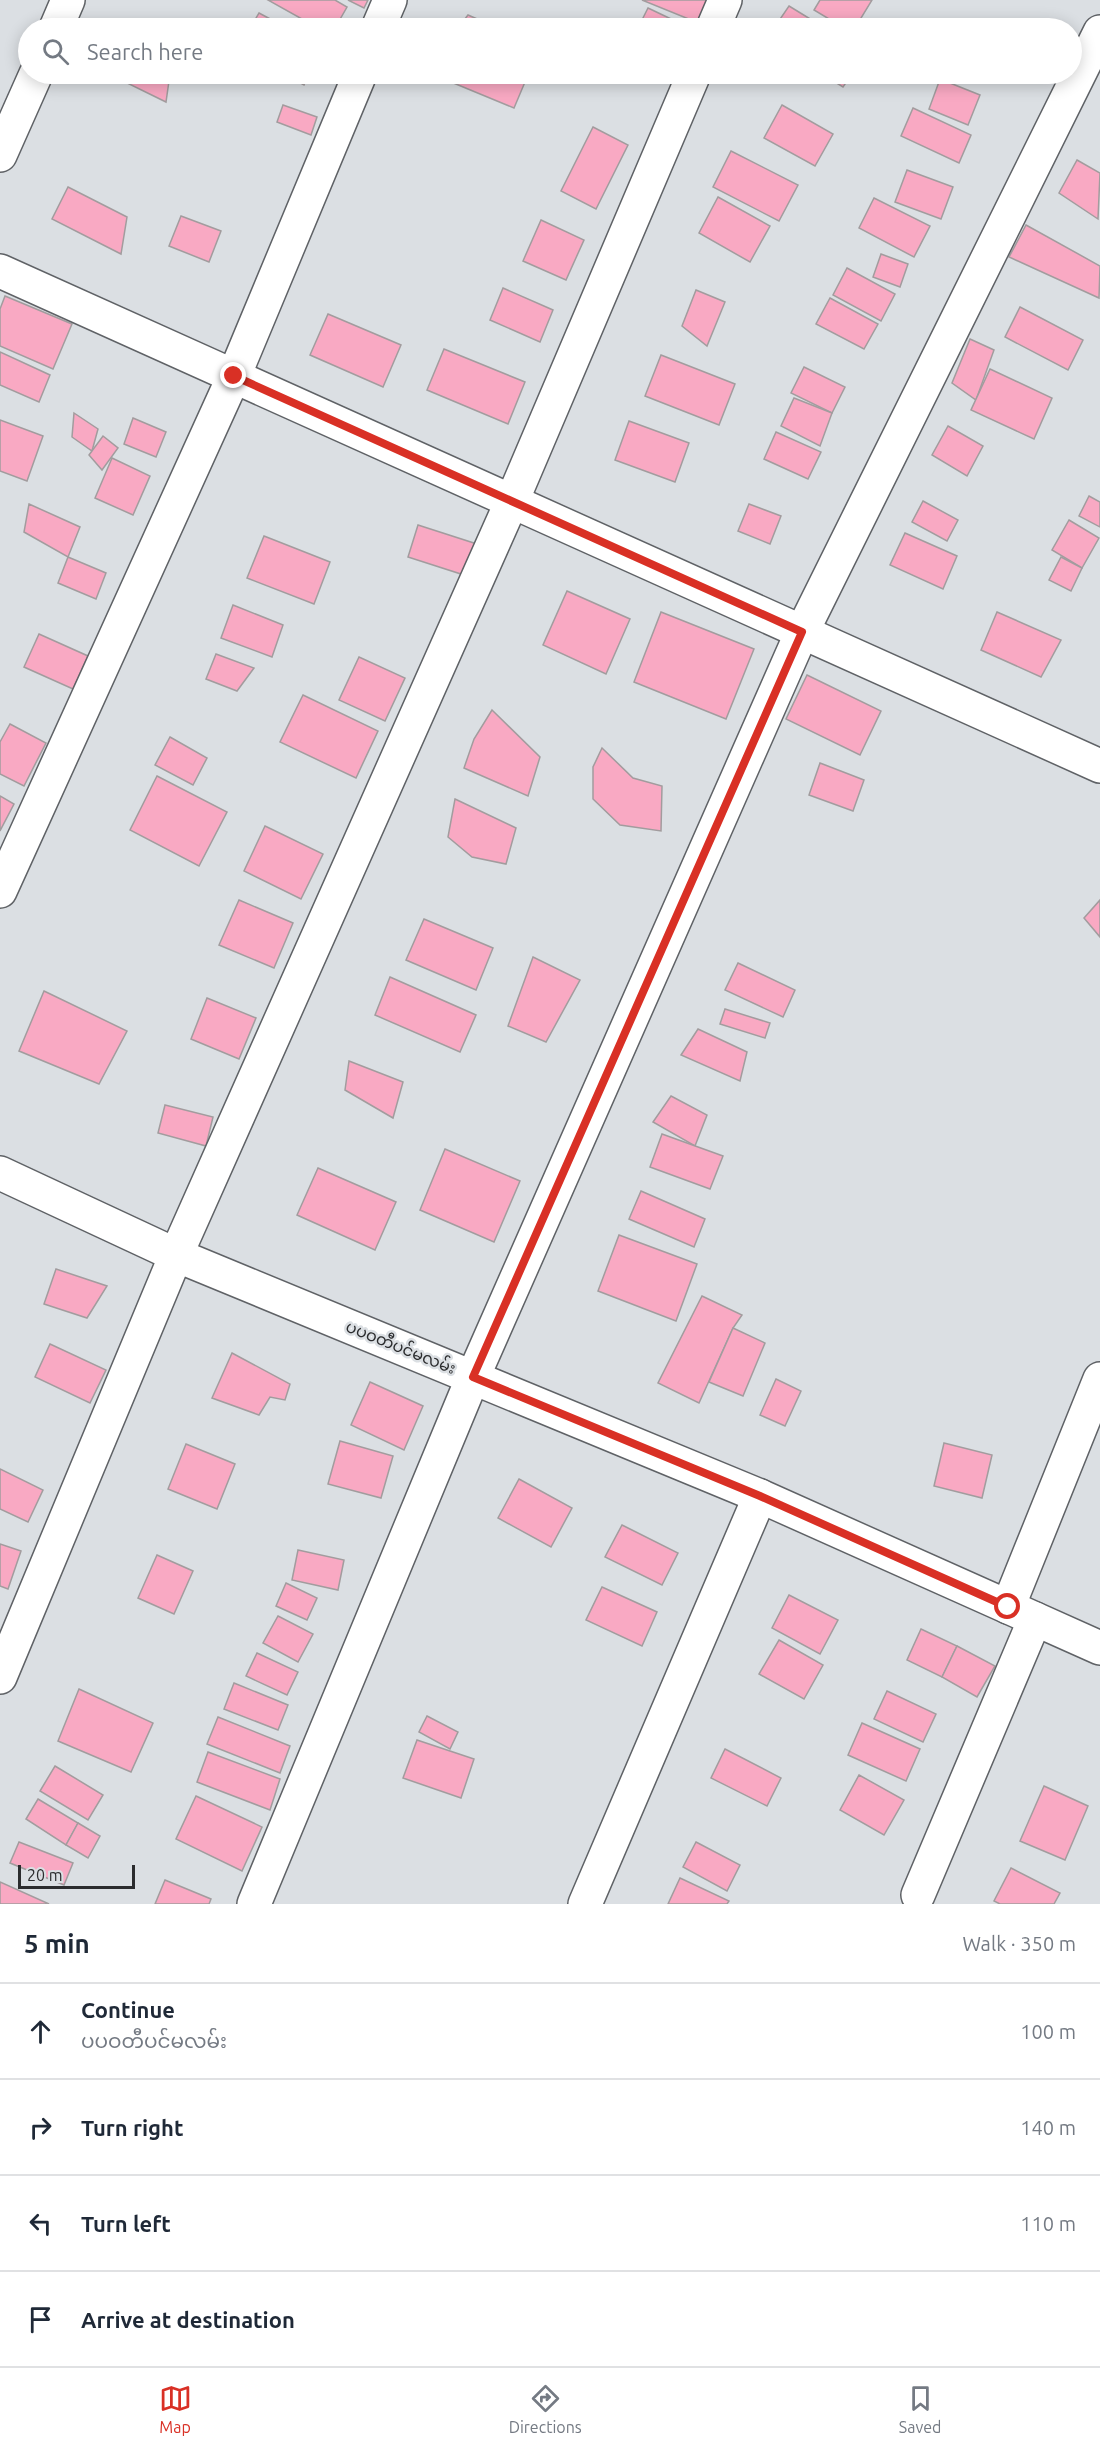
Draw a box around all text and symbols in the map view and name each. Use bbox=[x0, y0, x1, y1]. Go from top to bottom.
search box bbox=[18, 18, 1082, 84]
icon: search bbox=[39, 35, 72, 68]
text: Search here bbox=[87, 39, 203, 64]
route end bbox=[220, 362, 246, 388]
street label: ပပဝတီပင်မလမ်း bbox=[343, 1315, 459, 1377]
route start bbox=[994, 1593, 1020, 1619]
scale bar bbox=[18, 1862, 135, 1890]
text: 20 m bbox=[27, 1866, 63, 1884]
text: 5 min bbox=[24, 1929, 90, 1958]
text: Walk · 350 m bbox=[963, 1932, 1076, 1955]
text: Continue bbox=[81, 1997, 175, 2022]
icon: ahead bbox=[24, 2015, 57, 2048]
text: 100 m bbox=[1020, 2020, 1076, 2043]
text: ပပဝတီပင်မလမ်း bbox=[81, 2029, 227, 2052]
icon: right bbox=[24, 2111, 57, 2144]
text: Turn right bbox=[81, 2115, 183, 2140]
text: 140 m bbox=[1020, 2116, 1076, 2139]
icon: left bbox=[24, 2207, 57, 2240]
text: Turn left bbox=[81, 2211, 171, 2236]
text: 110 m bbox=[1020, 2212, 1076, 2235]
icon: arrive bbox=[24, 2303, 57, 2336]
text: Arrive at destination bbox=[81, 2307, 295, 2332]
tab: Map bbox=[159, 2382, 192, 2436]
tab: Directions bbox=[509, 2382, 582, 2436]
tab: Saved bbox=[899, 2382, 941, 2436]

